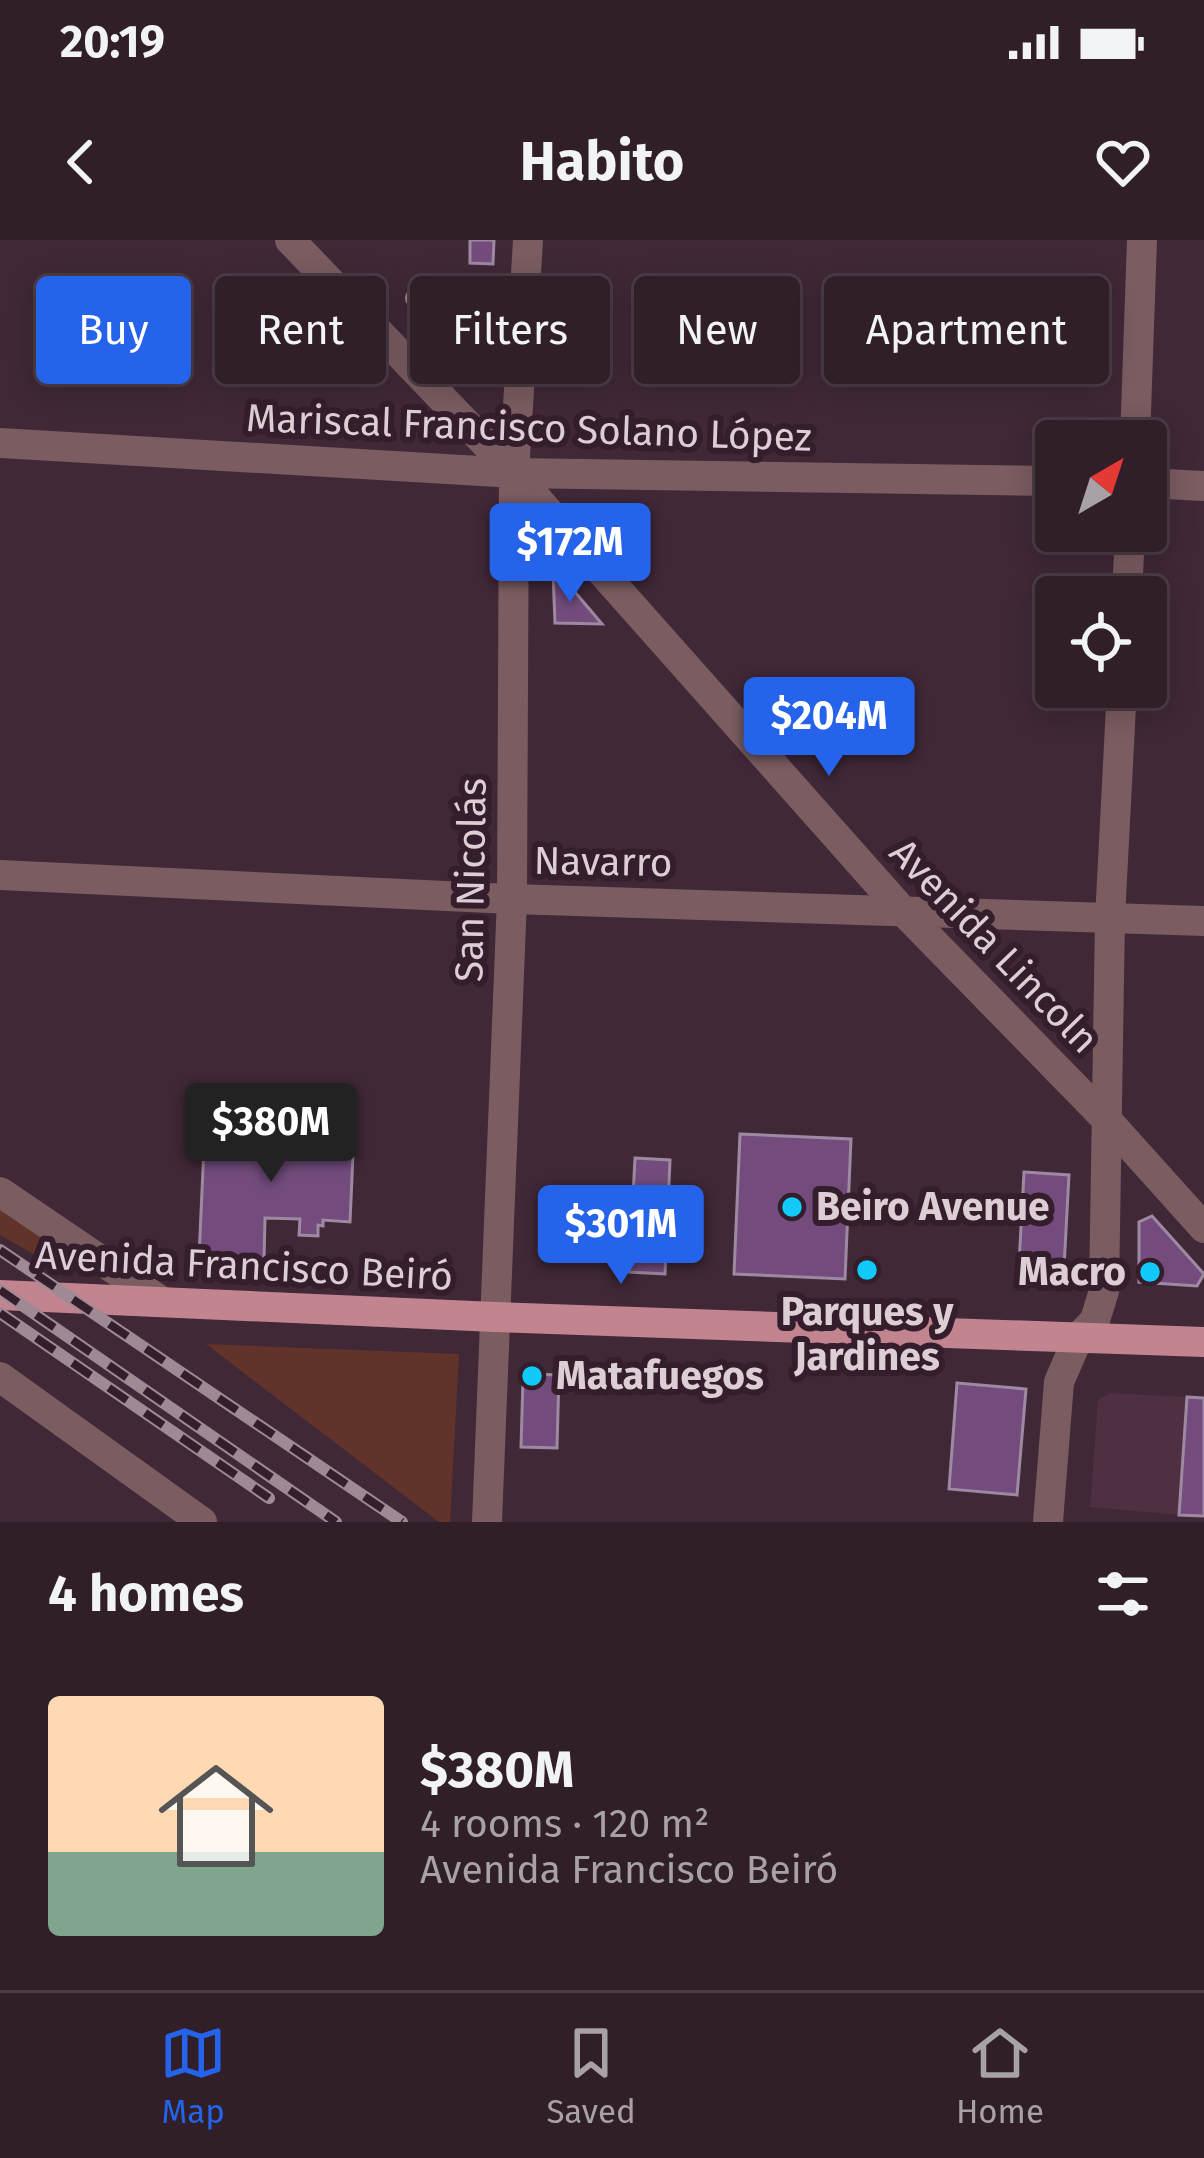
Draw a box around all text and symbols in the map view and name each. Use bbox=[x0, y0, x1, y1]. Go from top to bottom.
text: 20:19 bbox=[60, 15, 165, 69]
icon: back bbox=[48, 129, 114, 195]
icon: heart bbox=[1090, 129, 1156, 195]
text: Habito bbox=[520, 130, 684, 194]
chip: Buy bbox=[36, 276, 191, 384]
chip: Rent bbox=[215, 276, 386, 384]
chip: Filters bbox=[410, 276, 610, 384]
chip: New bbox=[634, 276, 800, 384]
chip: Apartment bbox=[824, 276, 1109, 384]
street label: Mariscal Francisco Solano López bbox=[245, 395, 813, 461]
north arrow bbox=[1035, 420, 1167, 552]
map controls bbox=[1035, 420, 1167, 708]
pin: $172M bbox=[486, 503, 654, 605]
text: $172M bbox=[517, 519, 623, 565]
button: locate bbox=[1035, 576, 1167, 708]
pin: $204M bbox=[745, 677, 913, 779]
text: $204M bbox=[771, 693, 887, 739]
street label: San Nicolás bbox=[446, 778, 496, 982]
street label: Avenida Lincoln bbox=[880, 829, 1108, 1063]
street label: Navarro bbox=[533, 838, 673, 886]
pin: $380M bbox=[187, 1083, 355, 1185]
text: $380M bbox=[212, 1099, 330, 1145]
place label: Beiro Avenue bbox=[816, 1184, 1050, 1230]
pin: $301M bbox=[537, 1185, 705, 1287]
marker: Beiro Avenue bbox=[779, 1194, 805, 1220]
text: $301M bbox=[565, 1201, 677, 1247]
street label: Avenida Francisco Beiró bbox=[34, 1232, 454, 1300]
place label: Macro bbox=[1018, 1249, 1126, 1295]
marker: Parques y Jardines bbox=[854, 1257, 880, 1283]
marker: Macro bbox=[1137, 1259, 1163, 1285]
place label: Parques y Jardines bbox=[781, 1289, 954, 1380]
place label: Matafuegos bbox=[556, 1353, 764, 1399]
marker: Matafuegos bbox=[519, 1363, 545, 1389]
icon: filters bbox=[1090, 1561, 1156, 1627]
text: 4 homes bbox=[48, 1563, 244, 1625]
text: $380M bbox=[420, 1739, 574, 1801]
icon: home bbox=[144, 1744, 288, 1888]
text: 4 rooms · 120 m² bbox=[420, 1801, 709, 1847]
text: Avenida Francisco Beiró bbox=[420, 1847, 838, 1893]
tab: Map bbox=[160, 2020, 226, 2132]
tab: Saved bbox=[546, 2020, 636, 2132]
tab: Home bbox=[956, 2020, 1044, 2132]

